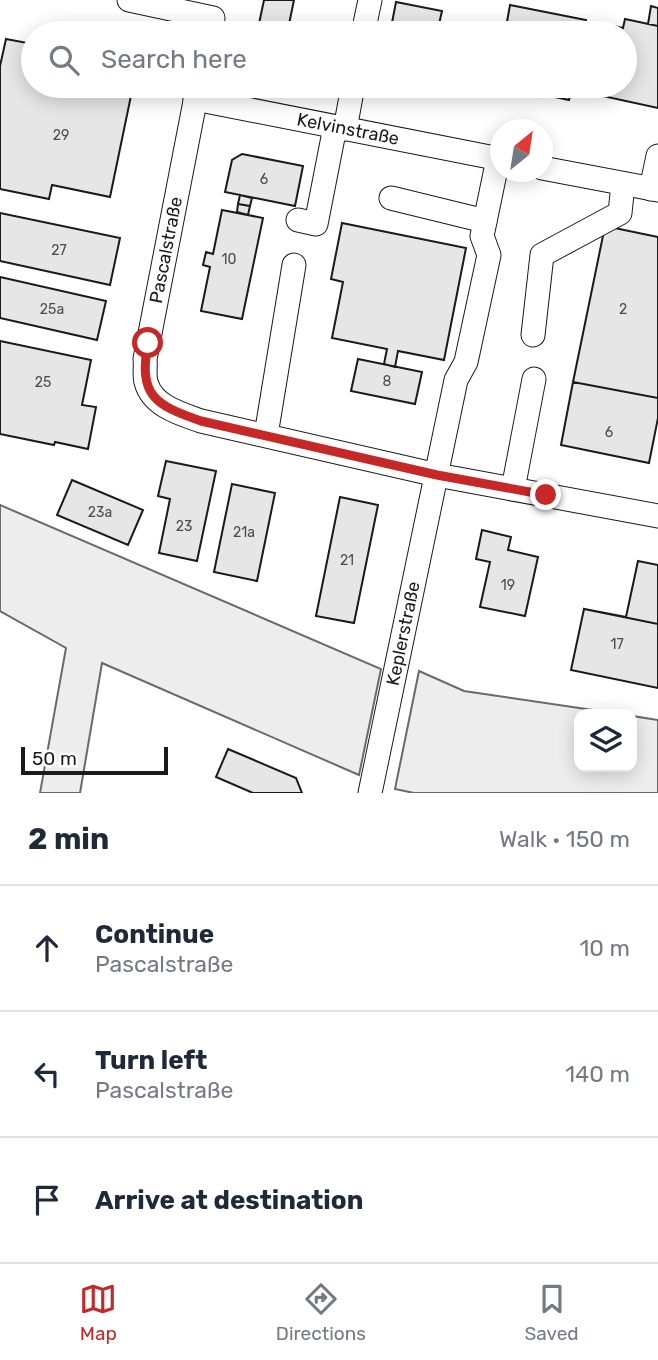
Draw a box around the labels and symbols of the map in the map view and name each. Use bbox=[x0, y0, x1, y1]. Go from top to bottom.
street label: Kelvinstraße bbox=[295, 108, 401, 150]
north arrow bbox=[490, 119, 553, 182]
house number: 29 bbox=[53, 127, 69, 144]
house number: 6 bbox=[260, 171, 268, 188]
street label: Pascalstraße bbox=[145, 195, 187, 305]
house number: 27 bbox=[51, 242, 67, 259]
house number: 10 bbox=[222, 251, 237, 268]
house number: 25a bbox=[40, 301, 64, 318]
house number: 2 bbox=[619, 301, 627, 318]
route start bbox=[132, 327, 163, 358]
house number: 8 bbox=[383, 373, 392, 390]
house number: 25 bbox=[35, 374, 51, 391]
house number: 6 bbox=[605, 424, 613, 441]
route end bbox=[530, 479, 561, 510]
house number: 23a bbox=[88, 504, 112, 521]
house number: 23 bbox=[176, 518, 192, 535]
house number: 21a bbox=[233, 524, 255, 541]
house number: 21 bbox=[340, 552, 354, 569]
house number: 19 bbox=[501, 577, 515, 594]
street label: Keplerstraße bbox=[382, 579, 425, 688]
house number: 17 bbox=[610, 636, 624, 653]
scale bar bbox=[21, 744, 168, 776]

